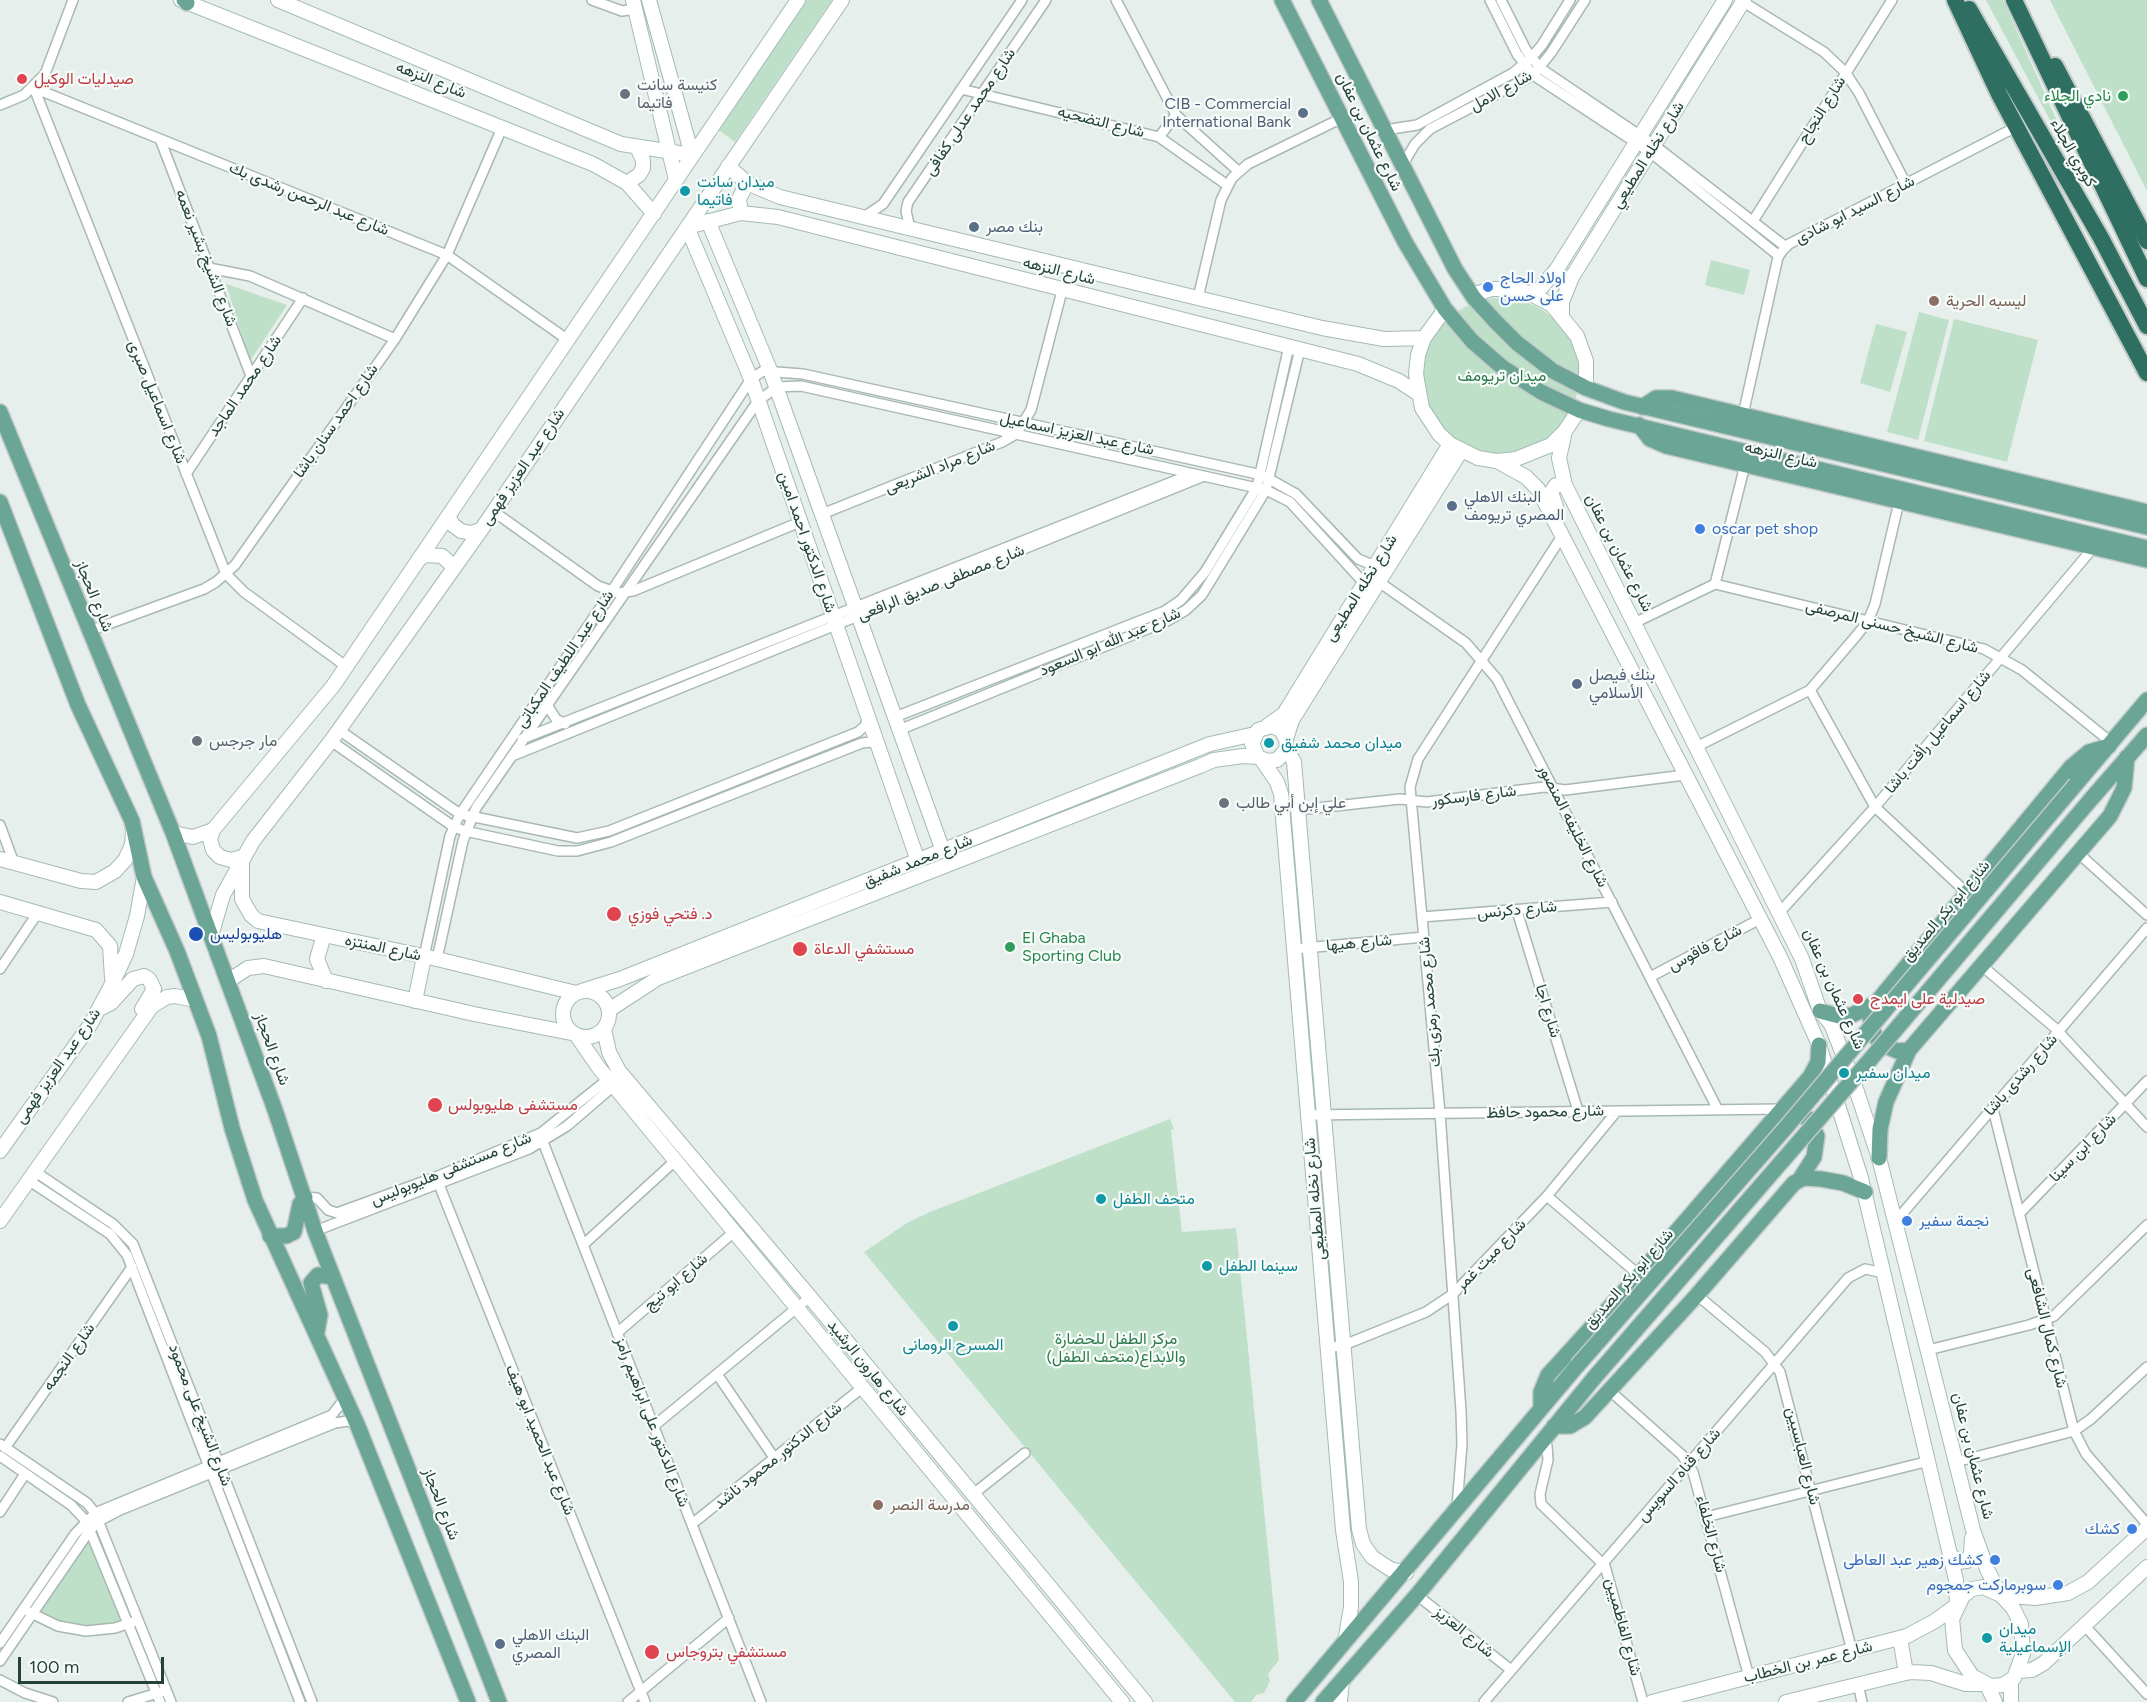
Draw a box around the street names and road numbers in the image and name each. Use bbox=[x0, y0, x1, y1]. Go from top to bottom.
street label: شارع محمد عدلى كفافى bbox=[920, 44, 1020, 180]
street label: شارع النزهه bbox=[393, 57, 469, 103]
street label: شارع الامل bbox=[1467, 66, 1535, 116]
street label: شارع عثمان بن عفان bbox=[1332, 69, 1406, 195]
street label: شارع النجاح bbox=[1794, 73, 1850, 147]
street label: شارع نخله المطيعي bbox=[1607, 98, 1689, 212]
street label: شارع التضحيه bbox=[1056, 102, 1146, 142]
street label: كوبري الجلاء bbox=[2046, 115, 2100, 191]
street label: شارع عبد الرحمن رشدى بك bbox=[226, 158, 392, 240]
street label: شارع السيد ابو شادى bbox=[1792, 172, 1918, 248]
street label: شارع الشيخ بشير نعمه bbox=[171, 187, 241, 329]
street label: شارع النزهه bbox=[1021, 253, 1097, 289]
street label: شارع محمد الماجد bbox=[204, 332, 286, 440]
street label: شارع اسماعيل صبرى bbox=[123, 337, 191, 467]
street label: شارع احمد سنان باشا bbox=[289, 360, 383, 482]
street label: شارع عبد العزيز فهمى bbox=[477, 405, 569, 529]
street label: شارع عبد العزيز اسماعيل bbox=[998, 408, 1156, 460]
street label: شارع مراد الشريعى bbox=[882, 436, 998, 498]
street label: شارع النزهه bbox=[1743, 437, 1819, 473]
street label: شارع الدكتور احمد امين bbox=[774, 469, 840, 615]
street label: شارع عثمان بن عفان bbox=[1581, 491, 1657, 615]
street label: شارع نخله المطيعى bbox=[1320, 531, 1402, 645]
street label: شارع مصطفى صديق الرافعى bbox=[855, 541, 1027, 625]
street label: شارع الحجاز bbox=[71, 557, 117, 635]
street label: شارع عبد اللطيف المكباتى bbox=[512, 586, 618, 732]
street label: شارع الشيخ حسنى المرصفى bbox=[1803, 596, 1981, 658]
street label: شارع عبد الله ابو السعود bbox=[1036, 604, 1184, 680]
street label: شارع اسماعيل رأفت باشا bbox=[1881, 666, 1995, 798]
street label: شارع الخليفه المنصور bbox=[1534, 761, 1612, 891]
street label: شارع فارسكور bbox=[1431, 781, 1517, 811]
street label: شارع محمد شفيق bbox=[861, 830, 975, 892]
street label: شارع ابو بكر الصديق bbox=[1898, 856, 1994, 966]
street label: شارع دكرنس bbox=[1476, 897, 1558, 923]
street label: شارع فاقوس bbox=[1665, 921, 1745, 975]
street label: شارع عثمان بن عفان bbox=[1799, 926, 1869, 1052]
street label: شارع المنتزه bbox=[343, 931, 423, 965]
street label: شارع هيها bbox=[1325, 931, 1393, 955]
street label: شارع محمد رمزى بك bbox=[1415, 936, 1445, 1068]
street label: شارع اجا bbox=[1531, 982, 1565, 1040]
street label: شارع عبد العزيز فهمى bbox=[11, 1004, 105, 1128]
street label: شارع الحجاز bbox=[250, 1010, 294, 1088]
street label: شارع رشدى باشا bbox=[1980, 1030, 2062, 1120]
street label: شارع محمود حافظ bbox=[1486, 1101, 1604, 1123]
street label: شارع ابن سينا bbox=[2046, 1110, 2120, 1186]
street label: شارع مستشفى هليوبوليس bbox=[368, 1128, 534, 1210]
street label: شارع نخله المطيعى bbox=[1300, 1137, 1330, 1261]
street label: شارع ميت غمر bbox=[1452, 1215, 1530, 1295]
street label: شارع ابو بكر الصديق bbox=[1580, 1225, 1678, 1333]
street label: شارع ابو تيج bbox=[640, 1249, 712, 1315]
street label: شارع كمال الشافعى bbox=[2023, 1266, 2071, 1390]
street label: شارع هارون الرشيد bbox=[823, 1316, 913, 1420]
street label: شارع النجمه bbox=[39, 1319, 99, 1395]
street label: شارع الدكتور على ابراهيم رامز bbox=[611, 1334, 693, 1510]
street label: شارع الشيخ على محمود bbox=[164, 1341, 236, 1489]
street label: شارع عبد الحميد ابو هيف bbox=[501, 1362, 579, 1518]
street label: شارع عثمان بن عفان bbox=[1948, 1391, 1998, 1521]
street label: شارع الدكتور محمود ناشد bbox=[710, 1398, 846, 1514]
street label: شارع العباسيين bbox=[1782, 1405, 1824, 1507]
street label: شارع قناه السويس bbox=[1633, 1424, 1725, 1526]
street label: شارع الحجاز bbox=[418, 1465, 464, 1543]
street label: شارع الخلفاء bbox=[1691, 1493, 1731, 1575]
street label: شارع الفاطميين bbox=[1601, 1576, 1645, 1678]
street label: شارع العزيز bbox=[1430, 1602, 1498, 1662]
street label: شارع عمر بن الخطاب bbox=[1742, 1637, 1874, 1687]

